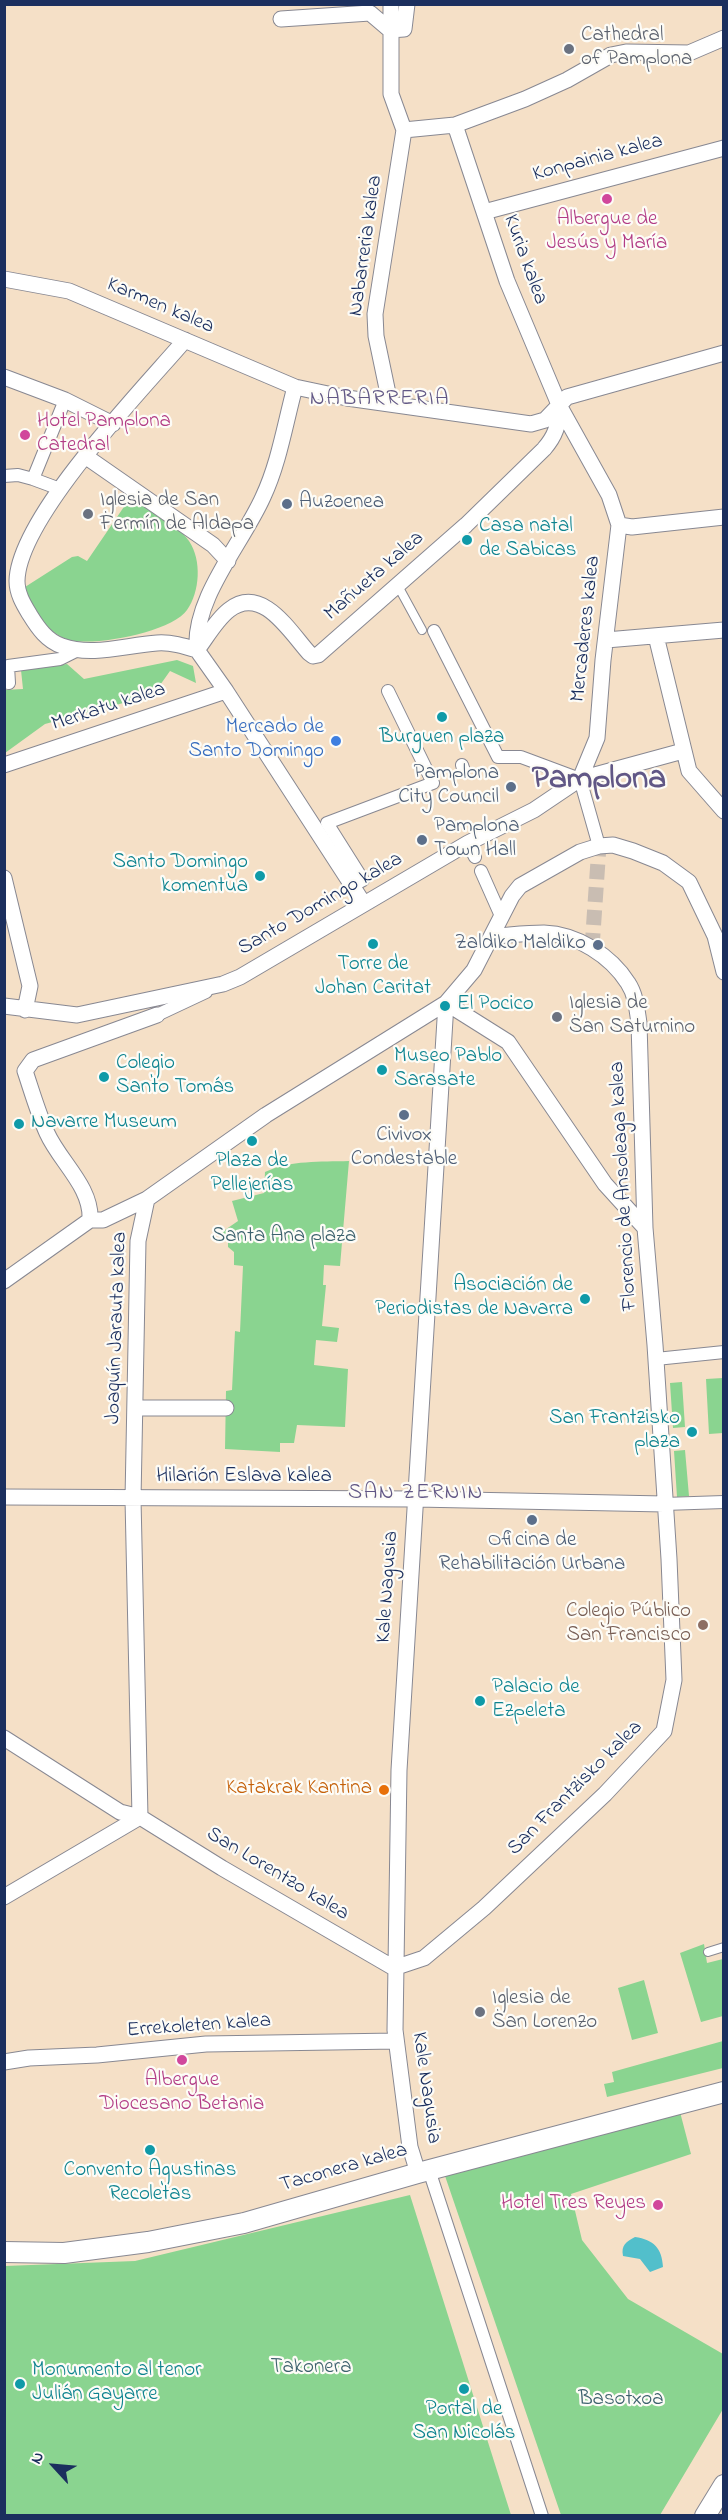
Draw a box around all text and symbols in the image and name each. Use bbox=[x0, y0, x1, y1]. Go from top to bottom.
place label: Cathedral of Pamplona bbox=[581, 24, 692, 74]
marker: Cathedral of Pamplona bbox=[562, 42, 576, 56]
street label: Konpainia kalea bbox=[530, 130, 666, 188]
street label: Nabarreria kalea bbox=[345, 174, 389, 318]
marker: Albergue de Jesús y María bbox=[600, 192, 614, 206]
place label: Albergue de Jesús y María bbox=[547, 208, 667, 258]
street label: Kuria kalea bbox=[496, 212, 552, 308]
street label: Karmen kalea bbox=[103, 273, 217, 341]
district label: NABARRERIA bbox=[310, 387, 450, 413]
place label: Hotel Pamplona Catedral bbox=[37, 410, 171, 460]
marker: Hotel Pamplona Catedral bbox=[18, 428, 32, 442]
place label: Iglesia de San Fermín de Aldapa bbox=[100, 489, 254, 539]
place label: Auzoenea bbox=[299, 491, 384, 517]
marker: Auzoenea bbox=[280, 497, 294, 511]
marker: Iglesia de San Fermín de Aldapa bbox=[81, 507, 95, 521]
place label: Casa natal de Sabicas bbox=[479, 515, 577, 565]
street label: Mañueta kalea bbox=[320, 527, 430, 627]
marker: Casa natal de Sabicas bbox=[460, 533, 474, 547]
street label: Mercaderes kalea bbox=[567, 554, 607, 704]
street label: Merkatu kalea bbox=[49, 678, 169, 738]
marker: Burguen plaza bbox=[435, 710, 449, 724]
place label: Mercado de Santo Domingo bbox=[188, 716, 324, 766]
place label: Burguen plaza bbox=[380, 726, 504, 752]
marker: Mercado de Santo Domingo bbox=[329, 734, 343, 748]
place label: Pamplona City Council bbox=[398, 762, 499, 812]
district label: Pamplona bbox=[532, 762, 666, 802]
marker: Pamplona City Council bbox=[504, 780, 518, 794]
place label: Pamplona Town Hall bbox=[434, 815, 519, 865]
marker: Pamplona Town Hall bbox=[415, 833, 429, 847]
street label: Santo Domingo kalea bbox=[234, 848, 408, 962]
place label: Santo Domingo komentua bbox=[112, 851, 248, 901]
marker: Santo Domingo komentua bbox=[253, 869, 267, 883]
place label: Zaldiko Maldiko bbox=[455, 932, 586, 958]
marker: Torre de Johan Caritat bbox=[366, 937, 380, 951]
marker: Zaldiko Maldiko bbox=[591, 938, 605, 952]
place label: Torre de Johan Caritat bbox=[315, 953, 431, 1003]
place label: Iglesia de San Saturnino bbox=[569, 992, 695, 1042]
place label: El Pocico bbox=[457, 993, 534, 1019]
marker: El Pocico bbox=[438, 999, 452, 1013]
marker: Iglesia de San Saturnino bbox=[550, 1010, 564, 1024]
place label: Museo Pablo Sarasate bbox=[394, 1045, 502, 1095]
place label: Colegio Santo Tomás bbox=[116, 1052, 234, 1102]
street label: Florencio de Ansoleaga kalea bbox=[606, 1061, 644, 1311]
marker: Museo Pablo Sarasate bbox=[375, 1063, 389, 1077]
marker: Colegio Santo Tomás bbox=[97, 1070, 111, 1084]
marker: Civivox Condestable bbox=[397, 1108, 411, 1122]
place label: Navarre Museum bbox=[31, 1111, 177, 1137]
marker: Navarre Museum bbox=[12, 1117, 26, 1131]
place label: Civivox Condestable bbox=[351, 1124, 457, 1174]
marker: Plaza de Pellejerías bbox=[245, 1134, 259, 1148]
place label: Plaza de Pellejerías bbox=[211, 1150, 293, 1200]
park label: Santa Ana plaza bbox=[212, 1225, 356, 1251]
street label: Joaquín Jarauta kalea bbox=[102, 1231, 134, 1425]
place label: Asociación de Periodistas de Navarra bbox=[375, 1274, 573, 1324]
marker: Asociación de Periodistas de Navarra bbox=[578, 1292, 592, 1306]
place label: San Frantzisko plaza bbox=[549, 1407, 680, 1457]
marker: San Frantzisko plaza bbox=[685, 1425, 699, 1439]
street label: Hilarión Eslava kalea bbox=[156, 1465, 332, 1491]
district label: SAN ZERNIN bbox=[348, 1481, 484, 1507]
marker: Oficina de Rehabilitación Urbana bbox=[525, 1513, 539, 1527]
place label: Oficina de Rehabilitación Urbana bbox=[439, 1529, 625, 1579]
street label: Kale Nagusia bbox=[373, 1530, 405, 1644]
place label: Colegio Público San Francisco bbox=[566, 1600, 691, 1650]
marker: Colegio Público San Francisco bbox=[696, 1618, 710, 1632]
place label: Palacio de Ezpeleta bbox=[492, 1676, 580, 1726]
marker: Palacio de Ezpeleta bbox=[473, 1694, 487, 1708]
street label: San Frantzisko kalea bbox=[503, 1716, 649, 1862]
place label: Katakrak Kantina bbox=[226, 1777, 372, 1803]
marker: Katakrak Kantina bbox=[377, 1783, 391, 1797]
street label: San Lorentzo kalea bbox=[201, 1822, 353, 1928]
place label: Iglesia de San Lorenzo bbox=[492, 1987, 597, 2037]
marker: Iglesia de San Lorenzo bbox=[473, 2005, 487, 2019]
street label: Errekoleten kalea bbox=[126, 2009, 272, 2045]
street label: Kale Nagusia bbox=[405, 2031, 445, 2145]
marker: Albergue Diocesano Betania bbox=[175, 2053, 189, 2067]
place label: Albergue Diocesano Betania bbox=[100, 2069, 264, 2119]
street label: Taconera kalea bbox=[277, 2139, 411, 2199]
marker: Convento Agustinas Recoletas bbox=[143, 2143, 157, 2157]
place label: Convento Agustinas Recoletas bbox=[64, 2159, 236, 2209]
place label: Hotel Tres Reyes bbox=[501, 2192, 646, 2218]
marker: Hotel Tres Reyes bbox=[651, 2198, 665, 2212]
park label: Takonera bbox=[270, 2356, 352, 2382]
place label: Monumento al tenor Julián Gayarre bbox=[32, 2359, 202, 2409]
marker: Monumento al tenor Julián Gayarre bbox=[13, 2377, 27, 2391]
marker: Portal de San Nicolás bbox=[457, 2382, 471, 2396]
park label: Basotxoa bbox=[578, 2388, 664, 2414]
place label: Portal de San Nicolás bbox=[413, 2398, 515, 2448]
north arrow bbox=[24, 2436, 84, 2496]
text: N bbox=[25, 2448, 51, 2468]

